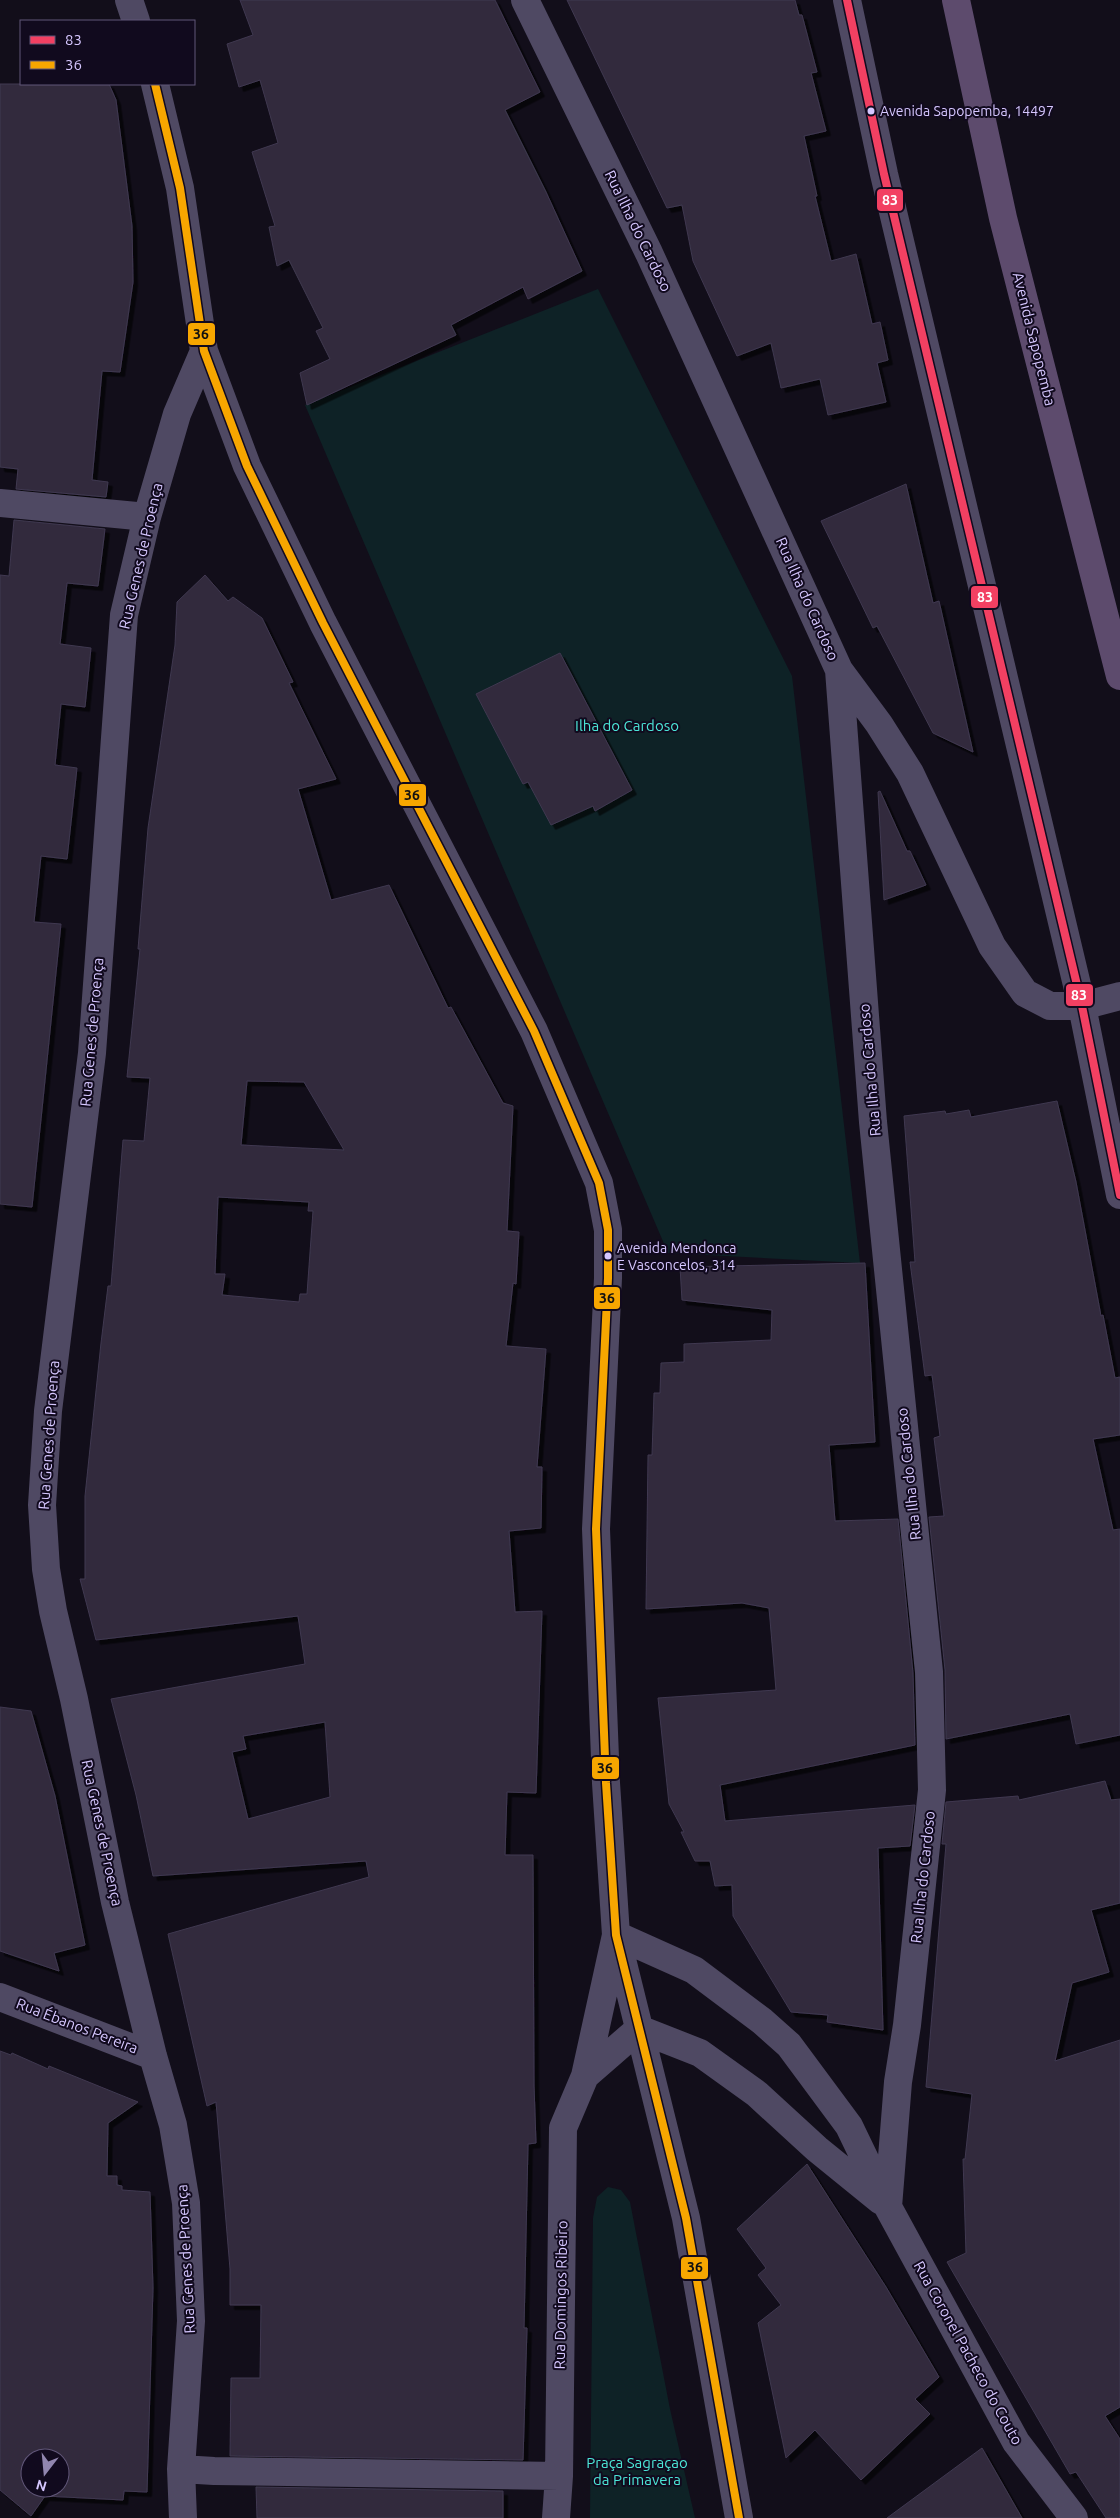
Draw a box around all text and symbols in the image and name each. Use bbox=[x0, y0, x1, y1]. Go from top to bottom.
legend bbox=[20, 20, 195, 85]
text: 83 bbox=[65, 31, 82, 48]
text: 36 bbox=[65, 56, 82, 73]
place label: Avenida Sapopemba, 14497 bbox=[880, 103, 1054, 119]
marker: Avenida Sapopemba, 14497 bbox=[866, 106, 876, 116]
street label: Rua Ilha do Cardoso bbox=[602, 167, 675, 294]
line badge: 83 bbox=[876, 188, 904, 212]
text: 83 bbox=[882, 192, 898, 208]
street label: Avenida Sapopemba bbox=[1010, 270, 1059, 407]
line badge: 36 bbox=[187, 322, 216, 346]
text: 36 bbox=[193, 326, 209, 342]
street label: Rua Genes de Proença bbox=[115, 481, 166, 631]
street label: Rua Ilha do Cardoso bbox=[773, 535, 842, 663]
line badge: 83 bbox=[970, 585, 999, 609]
text: 83 bbox=[977, 589, 993, 605]
park label: Ilha do Cardoso bbox=[575, 717, 679, 734]
line badge: 36 bbox=[398, 783, 427, 807]
text: 36 bbox=[404, 787, 420, 803]
street label: Rua Genes de Proença bbox=[77, 957, 106, 1107]
line badge: 83 bbox=[1065, 983, 1094, 1007]
text: 83 bbox=[1071, 987, 1087, 1003]
street label: Rua Ilha do Cardoso bbox=[855, 1003, 884, 1137]
place label: Avenida Mendonca E Vasconcelos, 314 bbox=[617, 1240, 736, 1273]
marker: Avenida Mendonca E Vasconcelos, 314 bbox=[603, 1251, 613, 1261]
line badge: 36 bbox=[593, 1286, 621, 1310]
text: 36 bbox=[599, 1290, 615, 1306]
street label: Rua Genes de Proença bbox=[35, 1360, 62, 1510]
street label: Rua Ilha do Cardoso bbox=[893, 1407, 924, 1541]
line badge: 36 bbox=[591, 1756, 620, 1780]
street label: Rua Genes de Proença bbox=[79, 1758, 126, 1908]
text: 36 bbox=[597, 1760, 613, 1776]
street label: Rua Ilha do Cardoso bbox=[907, 1810, 938, 1944]
street label: Rua Ébanos Pereira bbox=[14, 1994, 141, 2057]
street label: Rua Genes de Proença bbox=[173, 2184, 198, 2334]
street label: Rua Domingos Ribeiro bbox=[551, 2220, 570, 2370]
line badge: 36 bbox=[680, 2256, 709, 2280]
street label: Rua Coronel Pacheco do Couto bbox=[911, 2258, 1026, 2448]
text: 36 bbox=[687, 2259, 703, 2275]
north arrow bbox=[20, 2448, 70, 2498]
park label: Praça Sagraçao da Primavera bbox=[586, 2454, 688, 2488]
text: N bbox=[34, 2476, 49, 2495]

